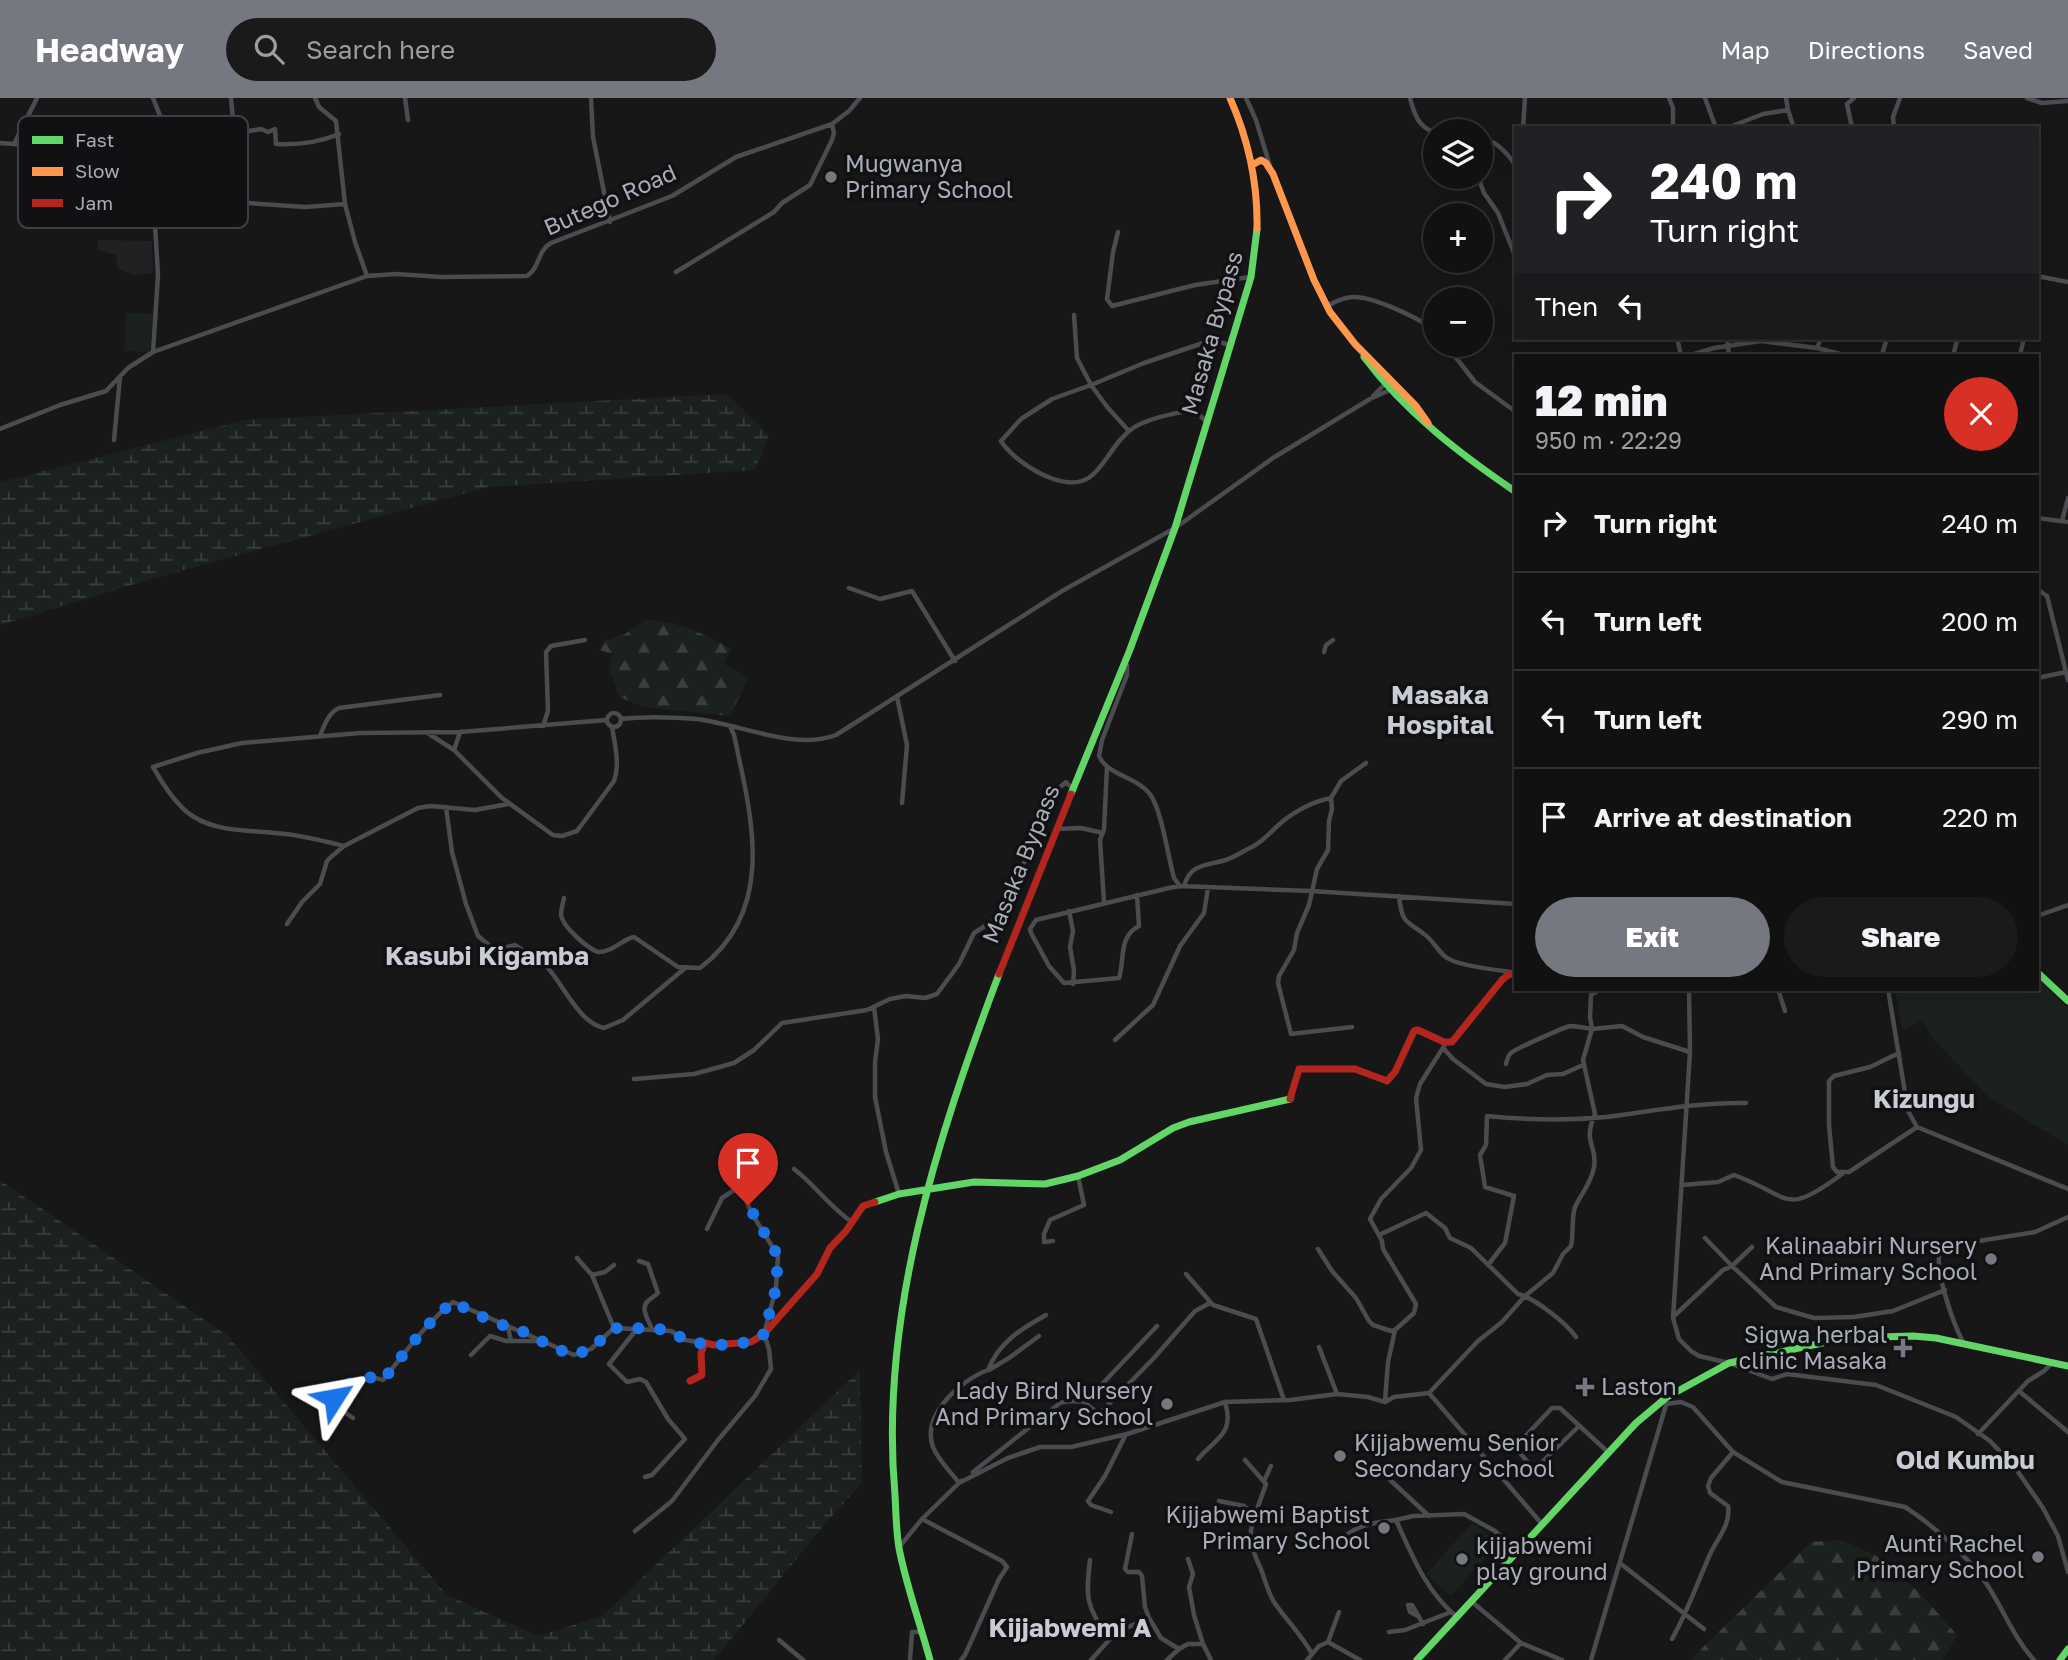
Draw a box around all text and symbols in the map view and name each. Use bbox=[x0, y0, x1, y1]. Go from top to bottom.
search box bbox=[226, 18, 716, 81]
text: Headway bbox=[35, 30, 184, 69]
icon: search bbox=[250, 30, 288, 68]
text: Search here bbox=[306, 34, 455, 65]
text: Map bbox=[1721, 35, 1770, 64]
text: Directions bbox=[1808, 35, 1925, 64]
text: Saved bbox=[1963, 35, 2033, 64]
legend bbox=[18, 116, 248, 228]
map controls bbox=[1423, 119, 1493, 357]
button: layers bbox=[1423, 119, 1493, 189]
text: Fast bbox=[75, 128, 114, 151]
place label: Mugwanya Primary School bbox=[845, 149, 1013, 203]
text: 240 m bbox=[1650, 151, 1798, 210]
icon: right bbox=[1535, 154, 1626, 245]
street label: Butego Road bbox=[539, 157, 680, 241]
text: Slow bbox=[75, 159, 120, 182]
marker: Mugwanya Primary School bbox=[823, 169, 839, 185]
text: Jam bbox=[75, 191, 113, 214]
button: + bbox=[1423, 203, 1493, 273]
text: Turn right bbox=[1650, 211, 1799, 249]
street label: Masaka Bypass bbox=[1174, 248, 1248, 418]
button: − bbox=[1423, 287, 1493, 357]
icon: left bbox=[1612, 287, 1650, 325]
text: Then bbox=[1535, 291, 1598, 322]
text: 12 min bbox=[1535, 375, 1668, 425]
button: close bbox=[1944, 377, 2018, 451]
text: 950 m · 22:29 bbox=[1535, 426, 1682, 454]
icon: right bbox=[1535, 504, 1573, 542]
text: Turn right bbox=[1594, 508, 1717, 539]
text: 240 m bbox=[1941, 508, 2018, 539]
icon: left bbox=[1535, 602, 1573, 640]
text: Turn left bbox=[1594, 606, 1702, 637]
text: 200 m bbox=[1941, 606, 2018, 637]
district label: Masaka Hospital bbox=[1386, 679, 1494, 740]
icon: left bbox=[1535, 700, 1573, 738]
text: Turn left bbox=[1594, 704, 1702, 735]
text: 290 m bbox=[1942, 704, 2018, 735]
street label: Masaka Bypass bbox=[975, 780, 1065, 947]
icon: arrive bbox=[1535, 798, 1573, 836]
text: Arrive at destination bbox=[1594, 802, 1852, 833]
text: 220 m bbox=[1942, 802, 2018, 833]
button: Exit bbox=[1535, 897, 1770, 977]
button: Share bbox=[1784, 897, 2018, 977]
district label: Kasubi Kigamba bbox=[385, 940, 589, 971]
district label: Kizungu bbox=[1873, 1083, 1975, 1114]
pin bbox=[718, 1133, 778, 1205]
icon: arrive bbox=[729, 1144, 767, 1182]
place label: Kalinaabiri Nursery And Primary School bbox=[1759, 1231, 1977, 1285]
marker: Kalinaabiri Nursery And Primary School bbox=[1983, 1251, 1999, 1267]
place label: Sigwa herbal clinic Masaka bbox=[1739, 1320, 1887, 1374]
marker: Sigwa herbal clinic Masaka bbox=[1893, 1338, 1913, 1358]
position arrow bbox=[297, 1361, 371, 1435]
place label: Laston bbox=[1601, 1372, 1677, 1400]
place label: Lady Bird Nursery And Primary School bbox=[935, 1376, 1153, 1430]
marker: Laston bbox=[1575, 1377, 1595, 1397]
marker: Lady Bird Nursery And Primary School bbox=[1159, 1396, 1175, 1412]
place label: Kijjabwemu Senior Secondary School bbox=[1354, 1428, 1558, 1482]
district label: Old Kumbu bbox=[1895, 1444, 2035, 1475]
marker: Kijjabwemu Senior Secondary School bbox=[1332, 1448, 1348, 1464]
place label: Kijjabwemi Baptist Primary School bbox=[1165, 1500, 1370, 1554]
marker: Kijjabwemi Baptist Primary School bbox=[1376, 1520, 1392, 1536]
place label: Aunti Rachel Primary School bbox=[1856, 1529, 2024, 1583]
place label: kijjabwemi play ground bbox=[1476, 1531, 1608, 1585]
marker: Aunti Rachel Primary School bbox=[2030, 1549, 2046, 1565]
marker: kijjabwemi play ground bbox=[1454, 1551, 1470, 1567]
district label: Kijjabwemi A bbox=[989, 1612, 1152, 1643]

